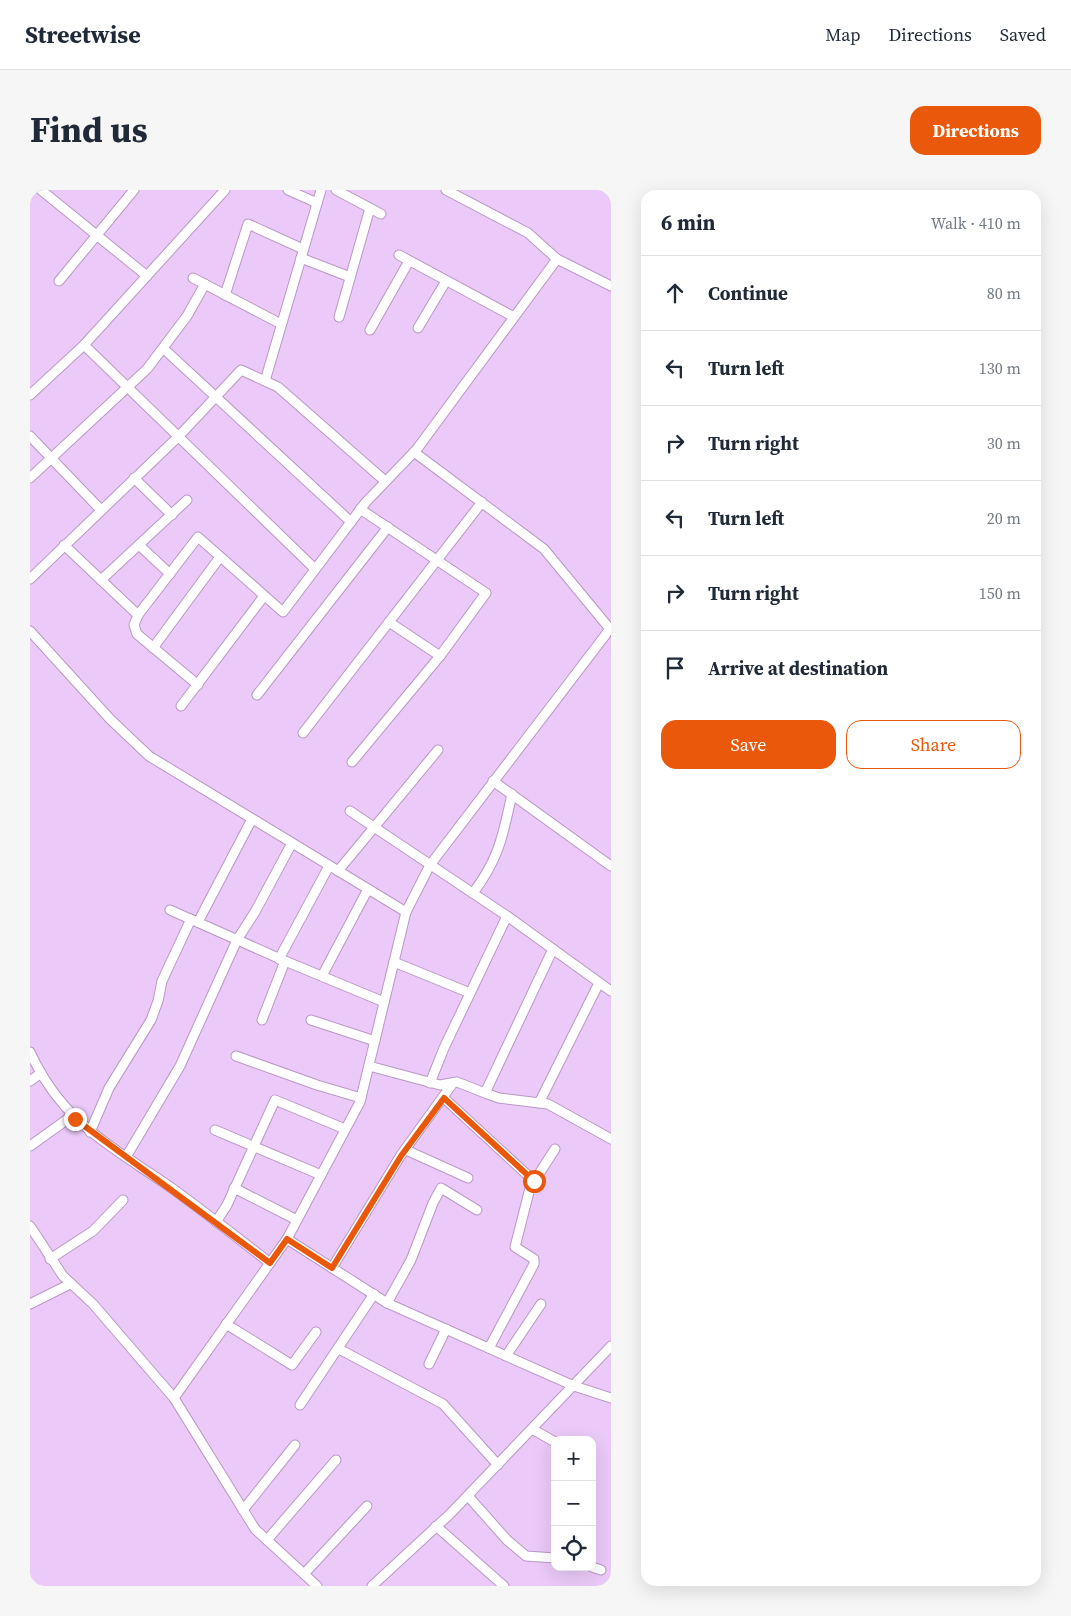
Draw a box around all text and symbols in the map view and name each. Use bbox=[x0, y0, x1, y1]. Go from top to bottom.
text: Streetwise bbox=[25, 18, 141, 51]
text: Map bbox=[825, 22, 861, 47]
text: Directions bbox=[889, 22, 972, 47]
text: Saved bbox=[1000, 22, 1046, 47]
text: Find us bbox=[30, 106, 148, 154]
button: Directions bbox=[910, 106, 1041, 155]
text: 6 min bbox=[661, 208, 716, 237]
text: Walk · 410 m bbox=[931, 212, 1021, 234]
icon: ahead bbox=[661, 279, 689, 307]
text: Continue bbox=[708, 280, 788, 306]
text: 80 m bbox=[987, 282, 1021, 304]
icon: left bbox=[661, 354, 689, 382]
text: Turn left bbox=[708, 355, 784, 381]
text: 130 m bbox=[979, 357, 1021, 379]
icon: right bbox=[661, 429, 689, 457]
text: Turn right bbox=[708, 430, 799, 456]
text: 30 m bbox=[987, 432, 1021, 454]
icon: left bbox=[661, 504, 689, 532]
text: Turn left bbox=[708, 505, 784, 531]
text: 20 m bbox=[987, 507, 1021, 529]
icon: right bbox=[661, 579, 689, 607]
text: Turn right bbox=[708, 580, 799, 606]
text: 150 m bbox=[979, 582, 1021, 604]
icon: arrive bbox=[661, 654, 689, 682]
text: Arrive at destination bbox=[708, 655, 888, 681]
button: Save bbox=[661, 720, 836, 769]
button: Share bbox=[846, 720, 1021, 769]
route end bbox=[64, 1108, 87, 1131]
route start bbox=[523, 1170, 546, 1193]
map controls bbox=[551, 1436, 596, 1571]
button: + bbox=[551, 1436, 596, 1481]
button: − bbox=[551, 1481, 596, 1526]
button: locate bbox=[551, 1526, 596, 1571]

